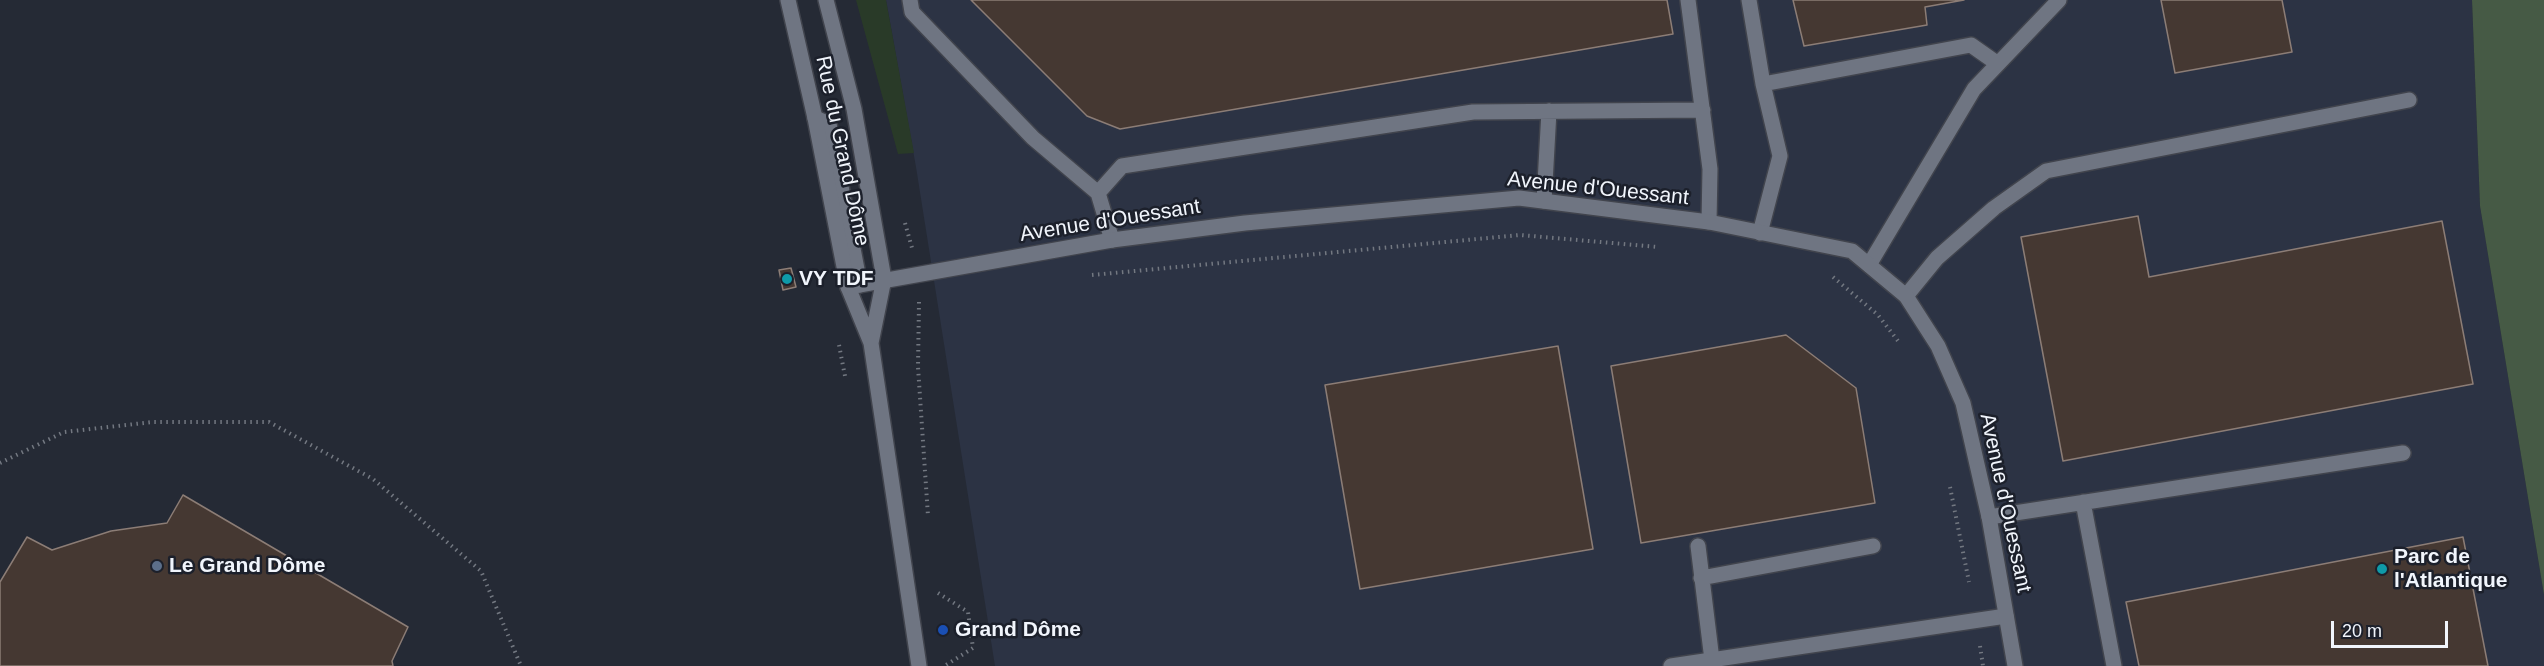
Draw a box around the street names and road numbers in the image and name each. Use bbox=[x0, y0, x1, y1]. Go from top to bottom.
street label: Rue du Grand Dôme bbox=[810, 54, 874, 248]
street label: Avenue d'Ouessant bbox=[1506, 167, 1690, 211]
street label: Avenue d'Ouessant bbox=[1018, 194, 1202, 248]
street label: Avenue d'Ouessant bbox=[1974, 411, 2036, 595]

